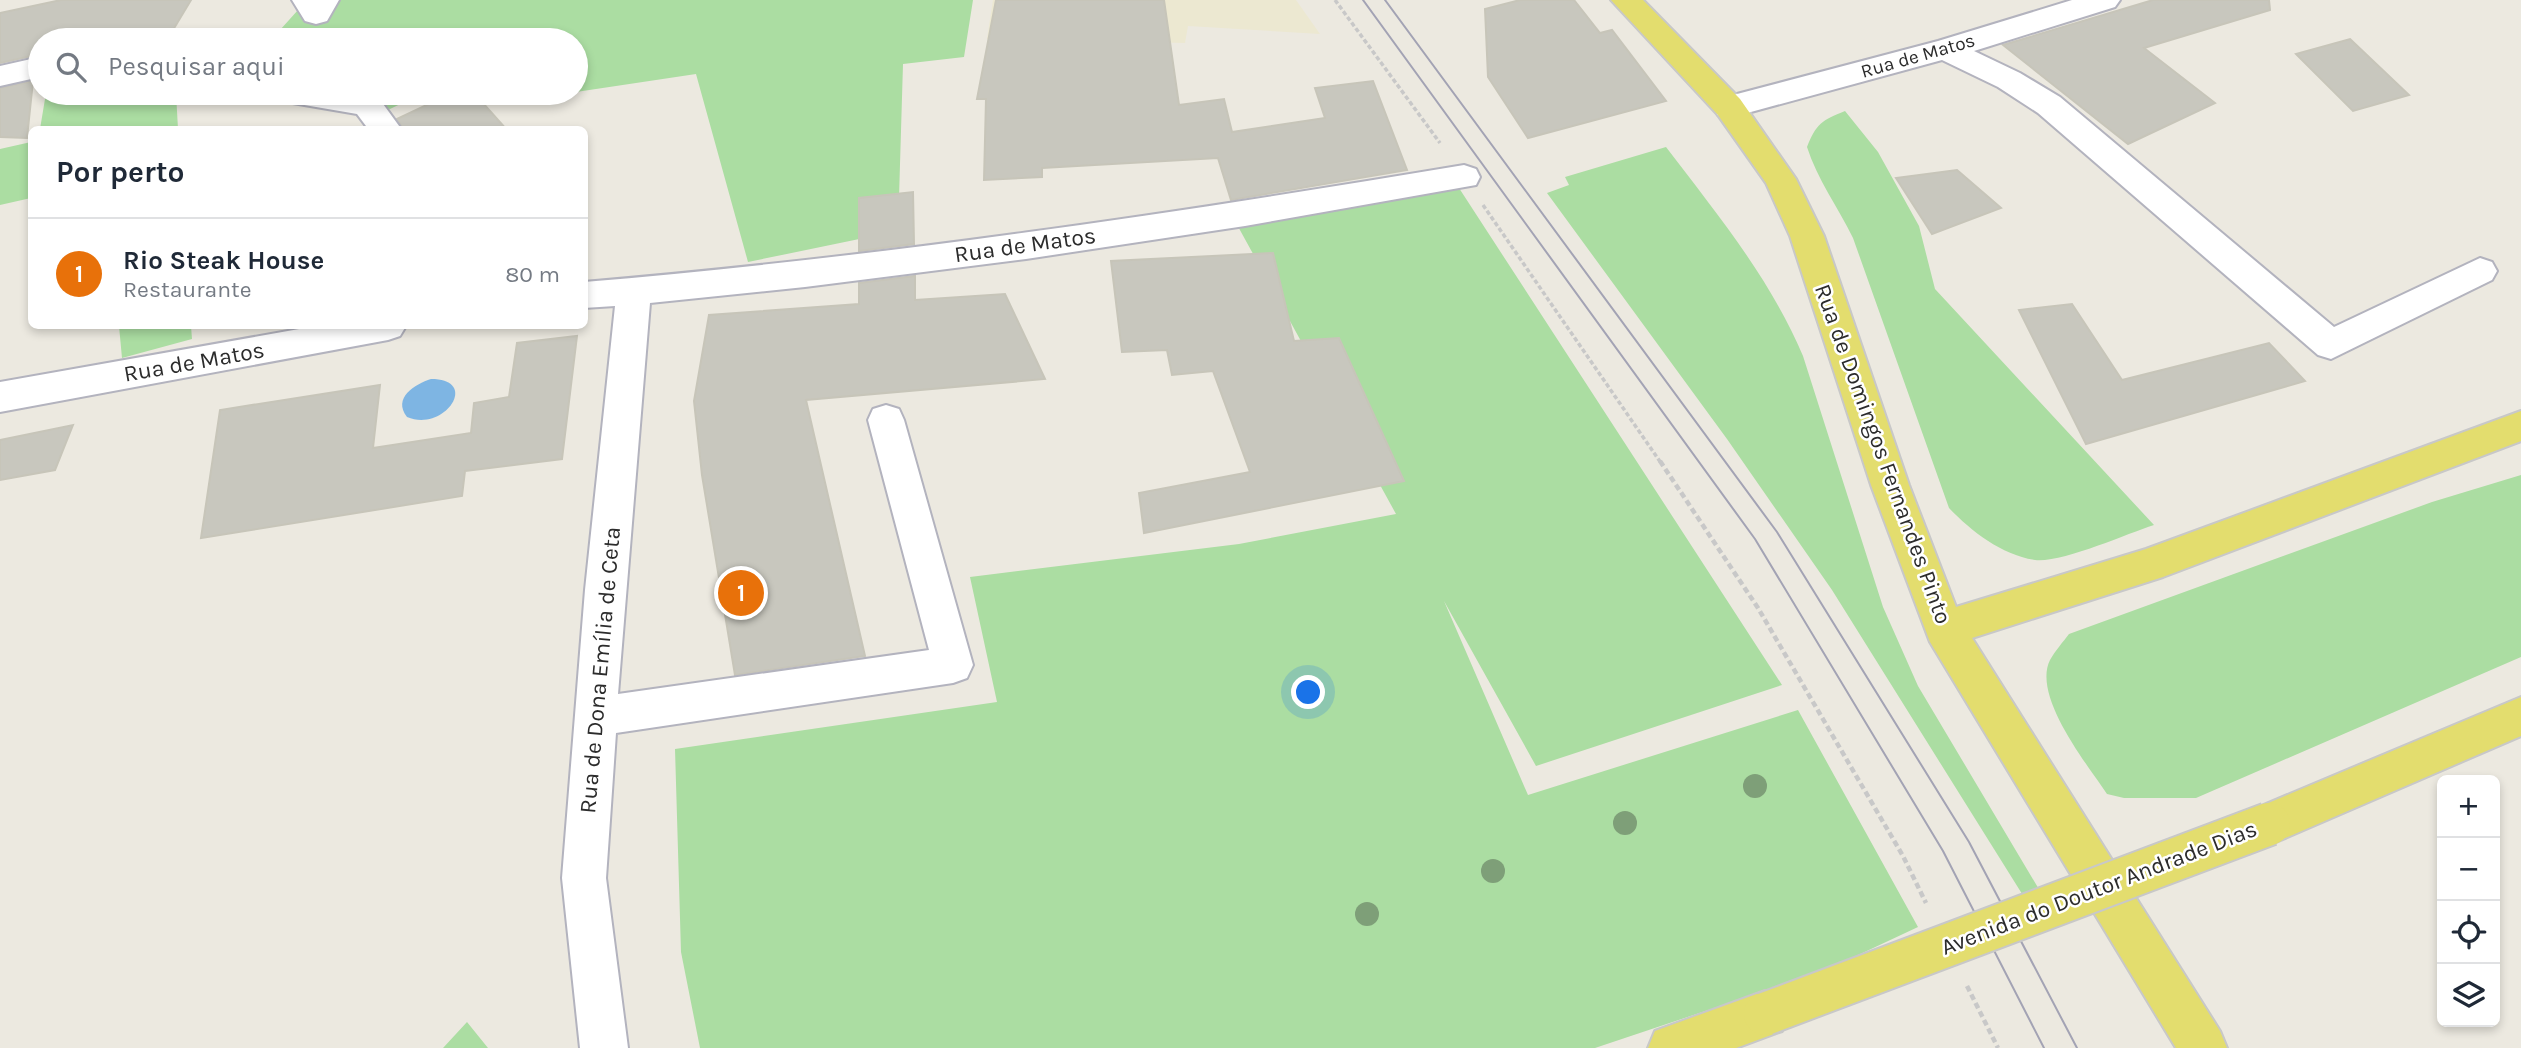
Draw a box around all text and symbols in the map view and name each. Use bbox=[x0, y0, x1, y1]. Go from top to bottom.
search box bbox=[28, 28, 588, 105]
street label: Rua de Matos bbox=[1858, 29, 1978, 83]
icon: search bbox=[52, 48, 90, 86]
text: Pesquisar aqui bbox=[108, 51, 285, 82]
text: Por perto bbox=[56, 154, 185, 190]
street label: Rua de Matos bbox=[953, 222, 1097, 268]
text: Rio Steak House bbox=[123, 245, 324, 276]
text: 1 bbox=[75, 261, 83, 288]
text: 80 m bbox=[505, 261, 560, 288]
text: Restaurante bbox=[123, 276, 252, 303]
street label: Rua de Domingos Fernandes Pinto bbox=[1809, 280, 1957, 628]
street label: Rua de Matos bbox=[121, 336, 267, 388]
street label: Rua de Dona Emília de Ceta bbox=[574, 526, 626, 814]
pin: 1 bbox=[718, 567, 764, 619]
your location bbox=[1291, 675, 1325, 709]
map controls bbox=[2437, 775, 2500, 1027]
button: + bbox=[2437, 775, 2500, 838]
street label: Avenida do Doutor Andrade Dias bbox=[1937, 815, 2261, 961]
button: − bbox=[2437, 838, 2500, 901]
button: locate bbox=[2437, 901, 2500, 964]
button: layers bbox=[2437, 964, 2500, 1027]

